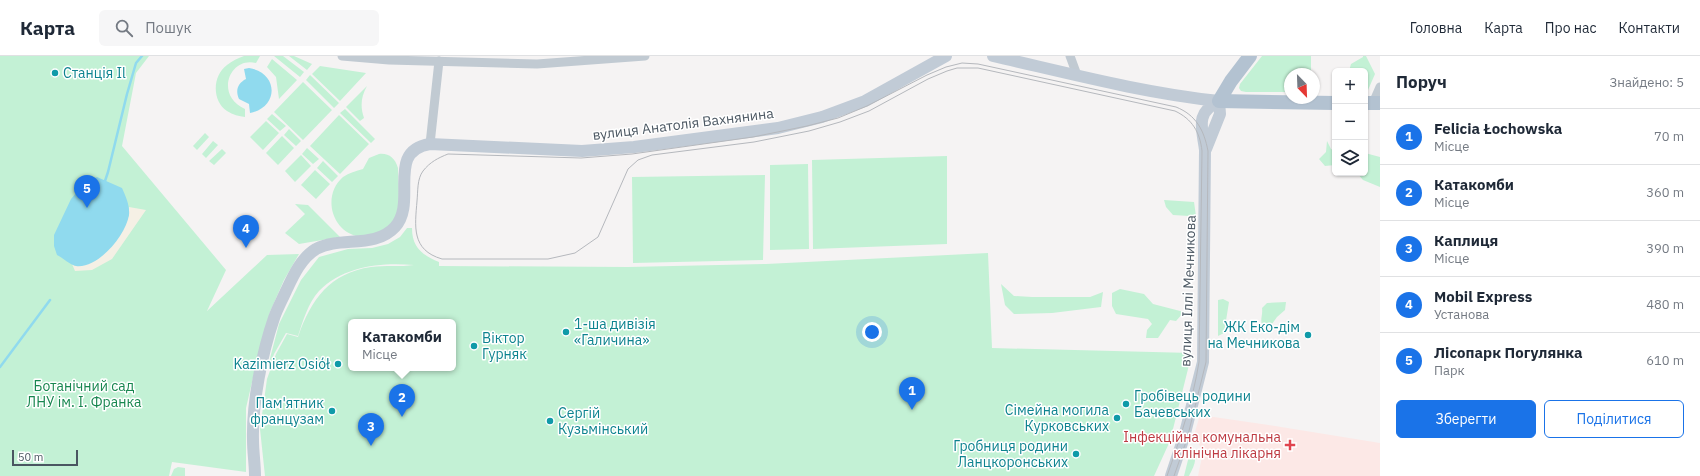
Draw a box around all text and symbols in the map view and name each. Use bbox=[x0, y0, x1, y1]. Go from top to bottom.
search box bbox=[99, 10, 379, 46]
text: Карта bbox=[20, 16, 75, 40]
icon: search bbox=[113, 17, 135, 39]
text: Пошук bbox=[145, 18, 192, 37]
text: Головна bbox=[1410, 19, 1462, 37]
text: Карта bbox=[1484, 19, 1523, 37]
text: Про нас bbox=[1545, 19, 1597, 37]
text: Контакти bbox=[1619, 19, 1680, 37]
place label: Cтанція Il bbox=[63, 64, 126, 82]
marker: Cтанція Il bbox=[50, 68, 60, 78]
north arrow bbox=[1284, 68, 1320, 104]
map controls bbox=[1332, 68, 1368, 176]
button: + bbox=[1332, 68, 1368, 104]
text: Поруч bbox=[1396, 71, 1447, 93]
text: Знайдено: 5 bbox=[1610, 74, 1684, 91]
street label: вулиця Анатолія Вахнянина bbox=[591, 104, 775, 144]
button: − bbox=[1332, 104, 1368, 140]
text: Felicia Łochowska bbox=[1434, 119, 1562, 138]
text: 1 bbox=[1405, 128, 1413, 145]
text: 70 m bbox=[1654, 128, 1684, 145]
text: Місце bbox=[1434, 138, 1469, 155]
button: layers bbox=[1332, 140, 1368, 176]
pin: 5 bbox=[74, 175, 100, 208]
text: Катакомби bbox=[1434, 175, 1514, 194]
text: 2 bbox=[1405, 184, 1413, 201]
text: 360 m bbox=[1646, 184, 1684, 201]
text: Місце bbox=[1434, 194, 1469, 211]
street label: вулиця Іллі Мечникова bbox=[1176, 214, 1200, 367]
pin: 4 bbox=[233, 215, 259, 248]
text: Каплиця bbox=[1434, 231, 1498, 250]
text: 3 bbox=[1405, 240, 1413, 257]
text: 390 m bbox=[1646, 240, 1684, 257]
text: Місце bbox=[1434, 250, 1469, 267]
text: Mobil Express bbox=[1434, 287, 1532, 306]
text: 4 bbox=[1405, 296, 1413, 313]
text: 480 m bbox=[1646, 296, 1684, 313]
text: Установа bbox=[1434, 306, 1489, 323]
place label: 1-ша дивізія «Галичина» bbox=[574, 315, 656, 349]
place label: ЖК Еко-дім на Мечникова bbox=[1207, 318, 1301, 352]
popup bbox=[348, 319, 456, 371]
your location bbox=[862, 322, 882, 342]
text: Катакомби bbox=[362, 327, 442, 346]
marker: 1-ша дивізія «Галичина» bbox=[561, 327, 571, 337]
place label: Віктор Гурняк bbox=[482, 329, 527, 363]
marker: ЖК Еко-дім на Мечникова bbox=[1303, 330, 1313, 340]
marker: Віктор Гурняк bbox=[469, 341, 479, 351]
text: Лісопарк Погулянка bbox=[1434, 343, 1583, 362]
text: Місце bbox=[362, 346, 397, 363]
text: 5 bbox=[1405, 352, 1413, 369]
text: 610 m bbox=[1646, 352, 1684, 369]
place label: Kazimierz Osiół bbox=[234, 355, 330, 373]
marker: Kazimierz Osiół bbox=[333, 359, 343, 369]
text: Парк bbox=[1434, 362, 1465, 379]
park label: Ботанічний сад ЛНУ ім. І. Франка bbox=[27, 377, 142, 411]
pin: 1 bbox=[899, 377, 925, 410]
pin: 2 bbox=[389, 384, 415, 417]
place label: Гробівець родини Бачевських bbox=[1134, 387, 1251, 421]
place label: Пам'ятник французам bbox=[250, 394, 324, 428]
marker: Гробівець родини Бачевських bbox=[1121, 399, 1131, 409]
button: Зберегти bbox=[1396, 400, 1536, 438]
button: Поділитися bbox=[1544, 400, 1684, 438]
place label: Сімейна могила Курковських bbox=[1005, 401, 1110, 435]
place label: Сергій Кузьмінський bbox=[558, 404, 648, 438]
marker: Пам'ятник французам bbox=[327, 406, 337, 416]
pin: 3 bbox=[358, 413, 384, 446]
marker: Сімейна могила Курковських bbox=[1112, 413, 1122, 423]
marker: Сергій Кузьмінський bbox=[545, 416, 555, 426]
place label: Інфекційна комунальна клінічна лікарня bbox=[1123, 428, 1282, 462]
place label: Гробниця родини Ланцкоронських bbox=[953, 437, 1068, 471]
marker: Інфекційна комунальна клінічна лікарня bbox=[1284, 439, 1296, 451]
scale bar bbox=[12, 448, 78, 467]
marker: Гробниця родини Ланцкоронських bbox=[1071, 449, 1081, 459]
text: 50 m bbox=[18, 450, 43, 464]

